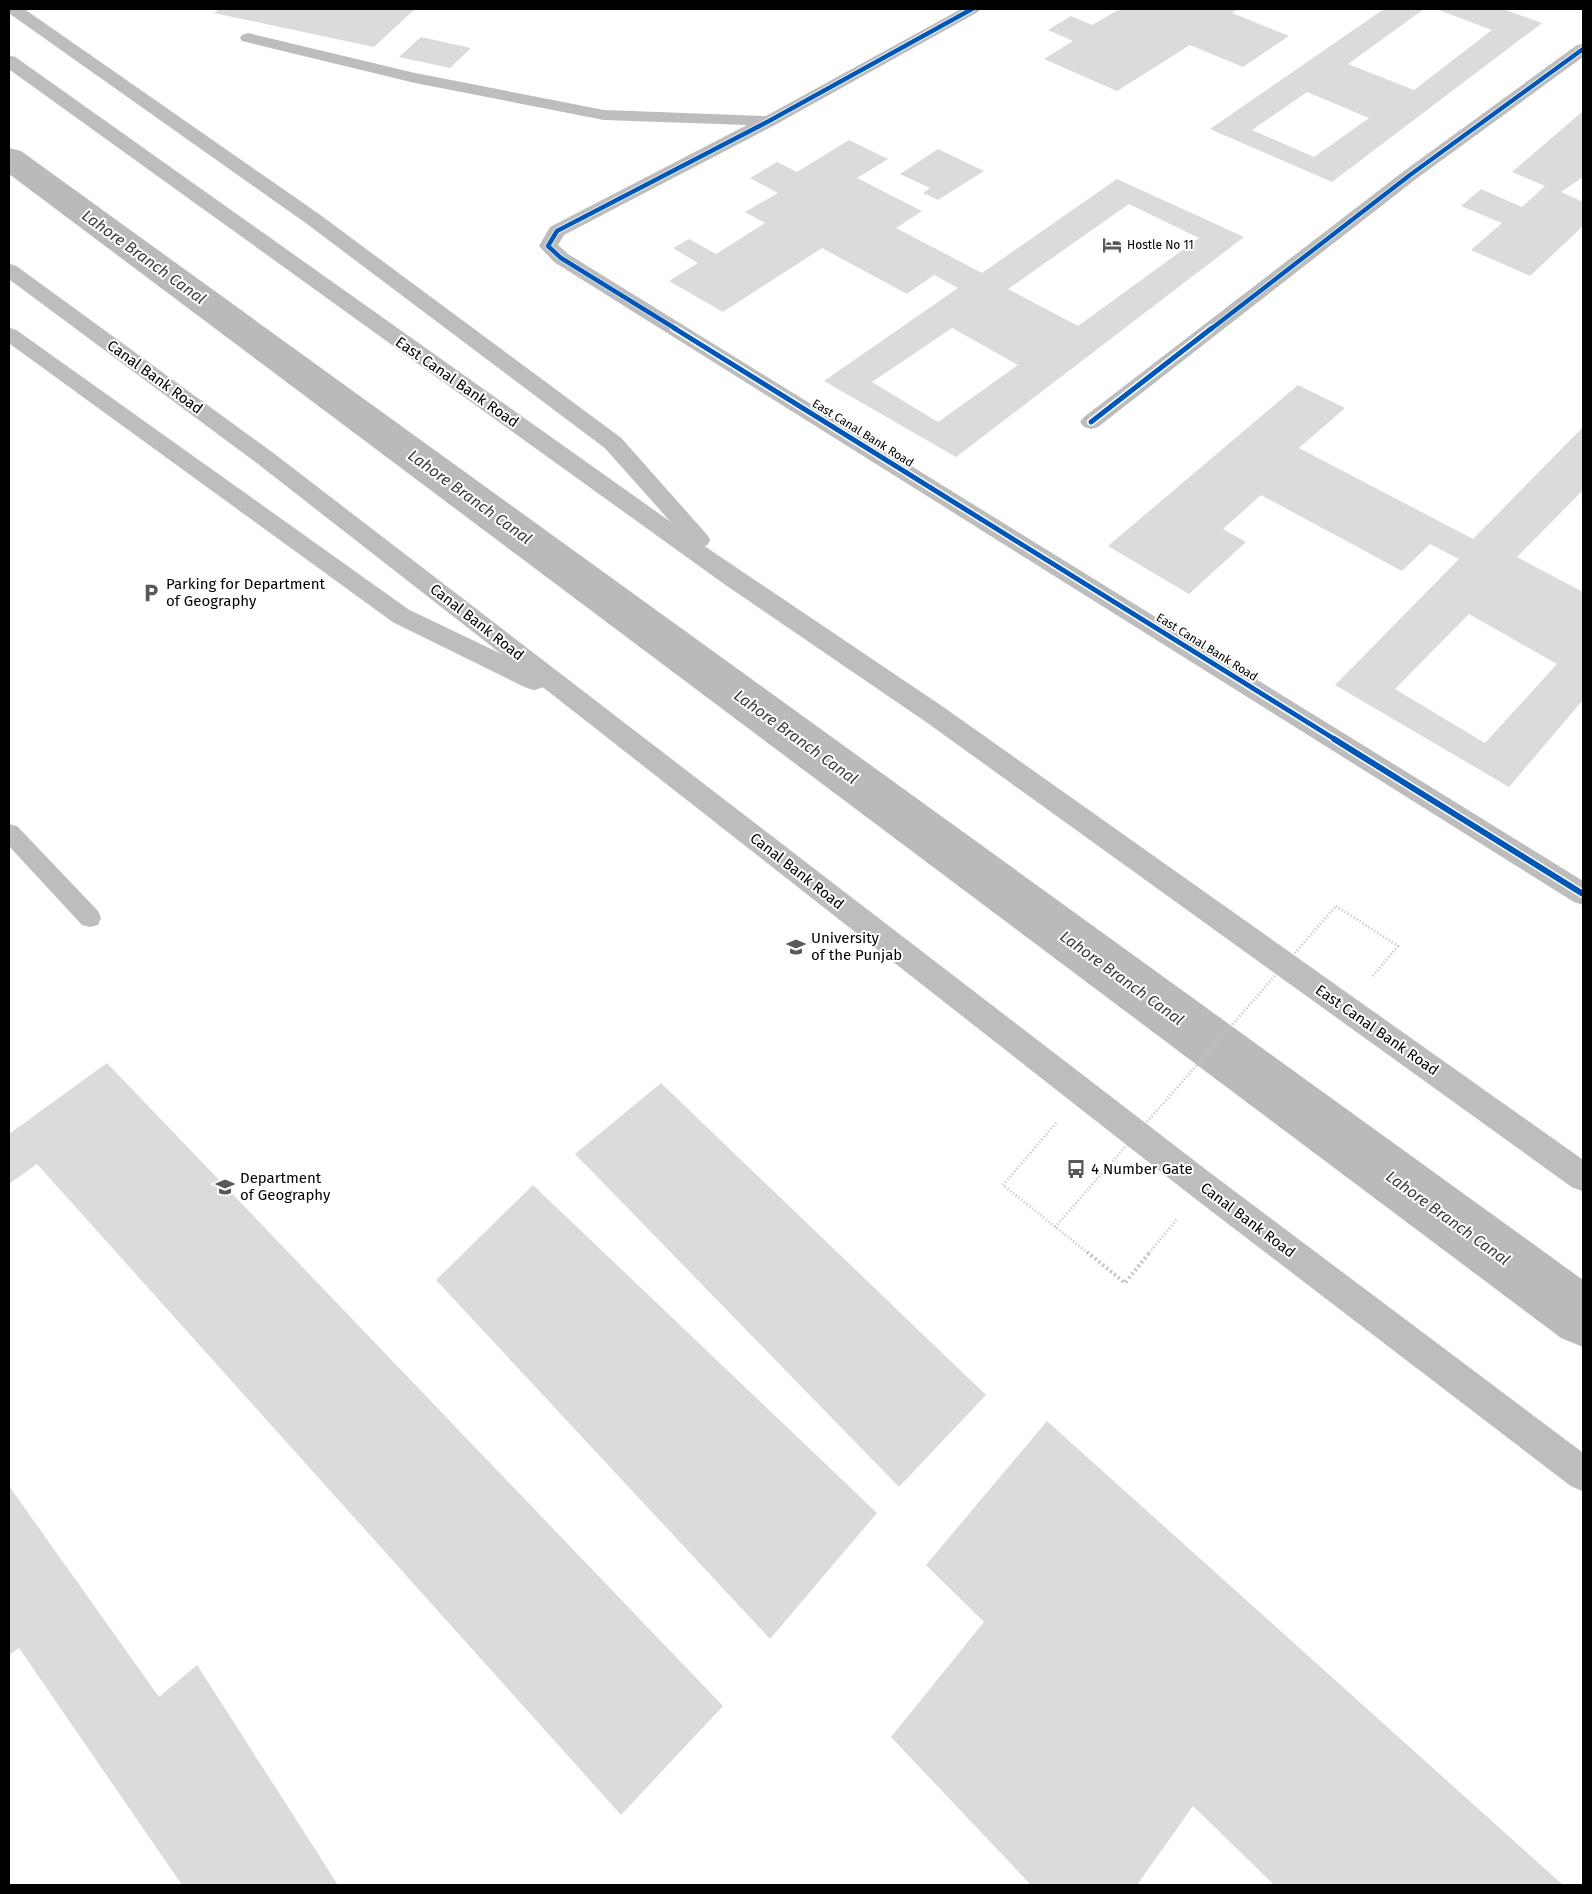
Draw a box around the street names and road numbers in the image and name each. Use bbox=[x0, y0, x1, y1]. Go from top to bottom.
street label: East Canal Bank Road bbox=[392, 333, 522, 431]
street label: Canal Bank Road bbox=[104, 336, 206, 418]
street label: East Canal Bank Road bbox=[810, 396, 916, 470]
street label: Canal Bank Road bbox=[427, 580, 527, 664]
street label: East Canal Bank Road bbox=[1154, 610, 1260, 684]
street label: Canal Bank Road bbox=[747, 829, 847, 913]
street label: East Canal Bank Road bbox=[1312, 981, 1442, 1079]
street label: Canal Bank Road bbox=[1197, 1179, 1299, 1261]

